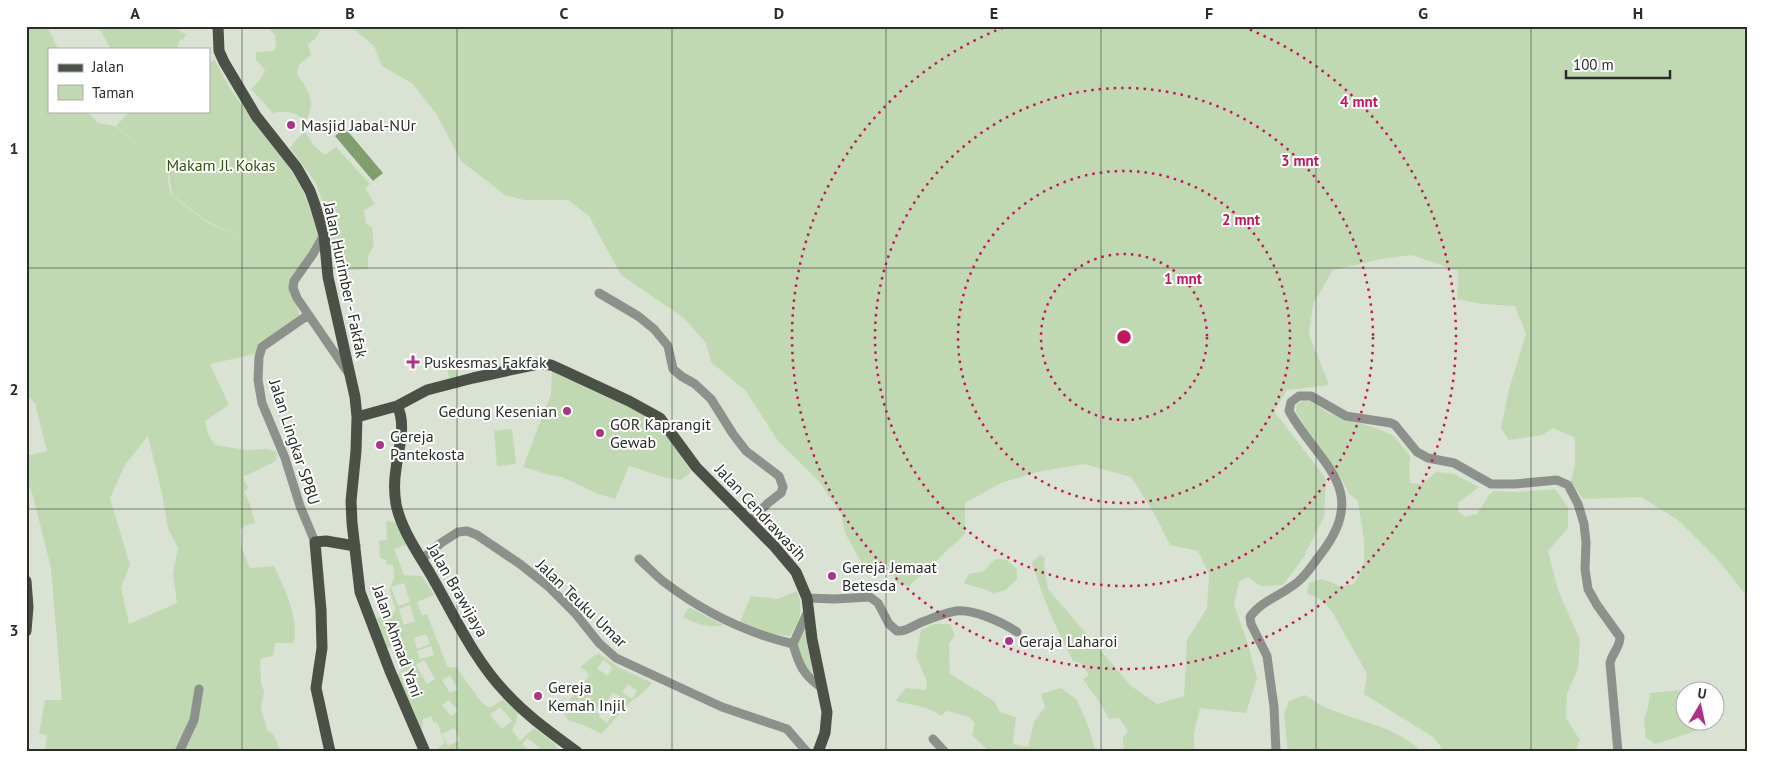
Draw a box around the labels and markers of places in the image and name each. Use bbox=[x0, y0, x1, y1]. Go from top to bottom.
place label: Masjid Jabal-NUr bbox=[301, 115, 417, 135]
marker: Masjid Jabal-NUr bbox=[285, 119, 297, 131]
centre of rings bbox=[1115, 328, 1133, 346]
place label: Puskesmas Fakfak bbox=[424, 352, 547, 372]
marker: Puskesmas Fakfak bbox=[406, 355, 420, 369]
place label: Gedung Kesenian bbox=[439, 401, 557, 421]
marker: Gedung Kesenian bbox=[561, 405, 573, 417]
place label: GOR Kaprangit Gewab bbox=[610, 414, 711, 452]
place label: Gereja Pantekosta bbox=[390, 426, 465, 464]
marker: GOR Kaprangit Gewab bbox=[594, 427, 606, 439]
marker: Gereja Pantekosta bbox=[374, 439, 386, 451]
place label: Gereja Jemaat Betesda bbox=[842, 557, 938, 595]
marker: Gereja Jemaat Betesda bbox=[826, 570, 838, 582]
place label: Geraja Laharoi bbox=[1019, 631, 1118, 651]
marker: Geraja Laharoi bbox=[1003, 635, 1015, 647]
place label: Gereja Kemah Injil bbox=[548, 677, 626, 715]
marker: Gereja Kemah Injil bbox=[532, 690, 544, 702]

